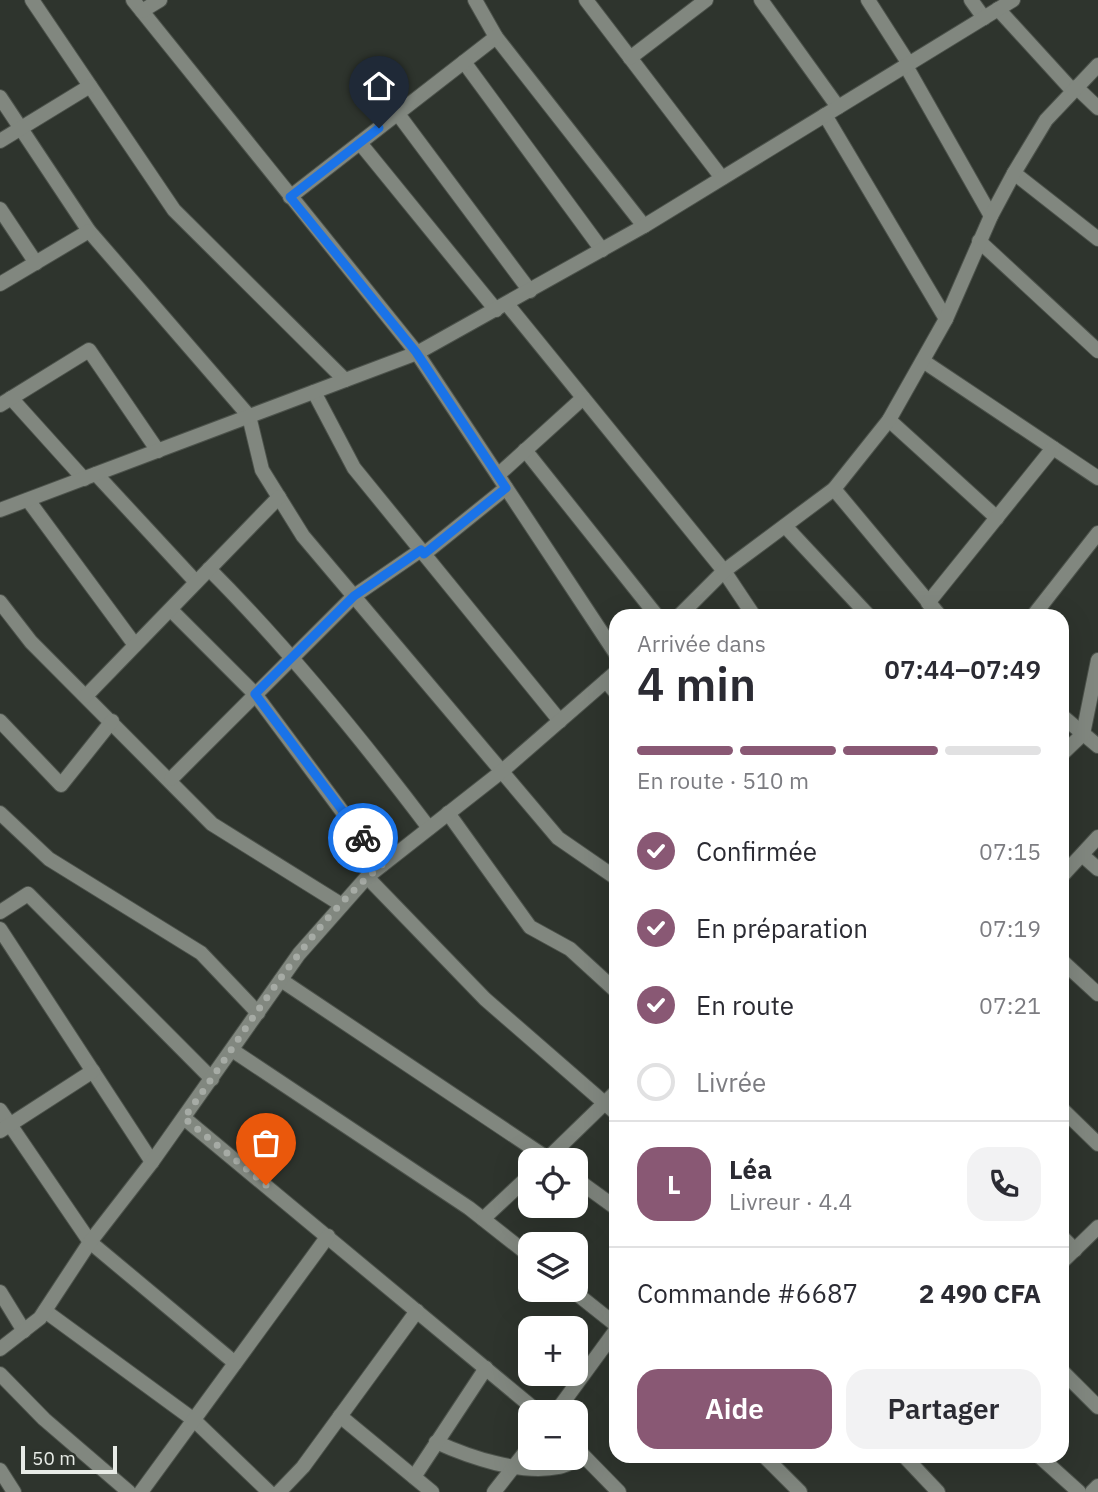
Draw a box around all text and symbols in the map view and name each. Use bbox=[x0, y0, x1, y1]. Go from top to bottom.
pin bbox=[349, 56, 409, 128]
icon: home bbox=[360, 67, 398, 105]
text: Arrivée dans bbox=[637, 628, 766, 658]
text: 07:44–07:49 bbox=[884, 652, 1041, 686]
text: 4 min bbox=[637, 654, 756, 714]
text: En route · 510 m bbox=[637, 765, 809, 795]
courier bbox=[328, 803, 398, 873]
icon: bike bbox=[344, 819, 382, 857]
icon: check bbox=[637, 832, 675, 870]
text: Confirmée bbox=[696, 834, 817, 868]
text: 07:15 bbox=[979, 836, 1041, 866]
icon: check bbox=[637, 909, 675, 947]
text: En préparation bbox=[696, 911, 868, 945]
text: 07:19 bbox=[979, 913, 1041, 943]
icon: check bbox=[637, 986, 675, 1024]
text: En route bbox=[696, 988, 794, 1022]
text: 07:21 bbox=[979, 990, 1041, 1020]
text: Livrée bbox=[696, 1065, 766, 1099]
pin bbox=[236, 1113, 296, 1185]
icon: bag bbox=[247, 1124, 285, 1162]
button: phone bbox=[967, 1147, 1041, 1221]
map controls bbox=[518, 1148, 588, 1470]
button: locate bbox=[518, 1148, 588, 1218]
text: Léa bbox=[729, 1152, 772, 1186]
text: L bbox=[667, 1167, 681, 1201]
text: Livreur · 4.4 bbox=[729, 1186, 852, 1216]
button: layers bbox=[518, 1232, 588, 1302]
text: Commande #6687 bbox=[637, 1276, 858, 1310]
text: 2 490 CFA bbox=[919, 1276, 1041, 1310]
button: + bbox=[518, 1316, 588, 1386]
button: Aide bbox=[637, 1369, 832, 1449]
button: Partager bbox=[846, 1369, 1041, 1449]
button: − bbox=[518, 1400, 588, 1470]
scale bar bbox=[21, 1443, 117, 1475]
text: 50 m bbox=[32, 1446, 76, 1470]

